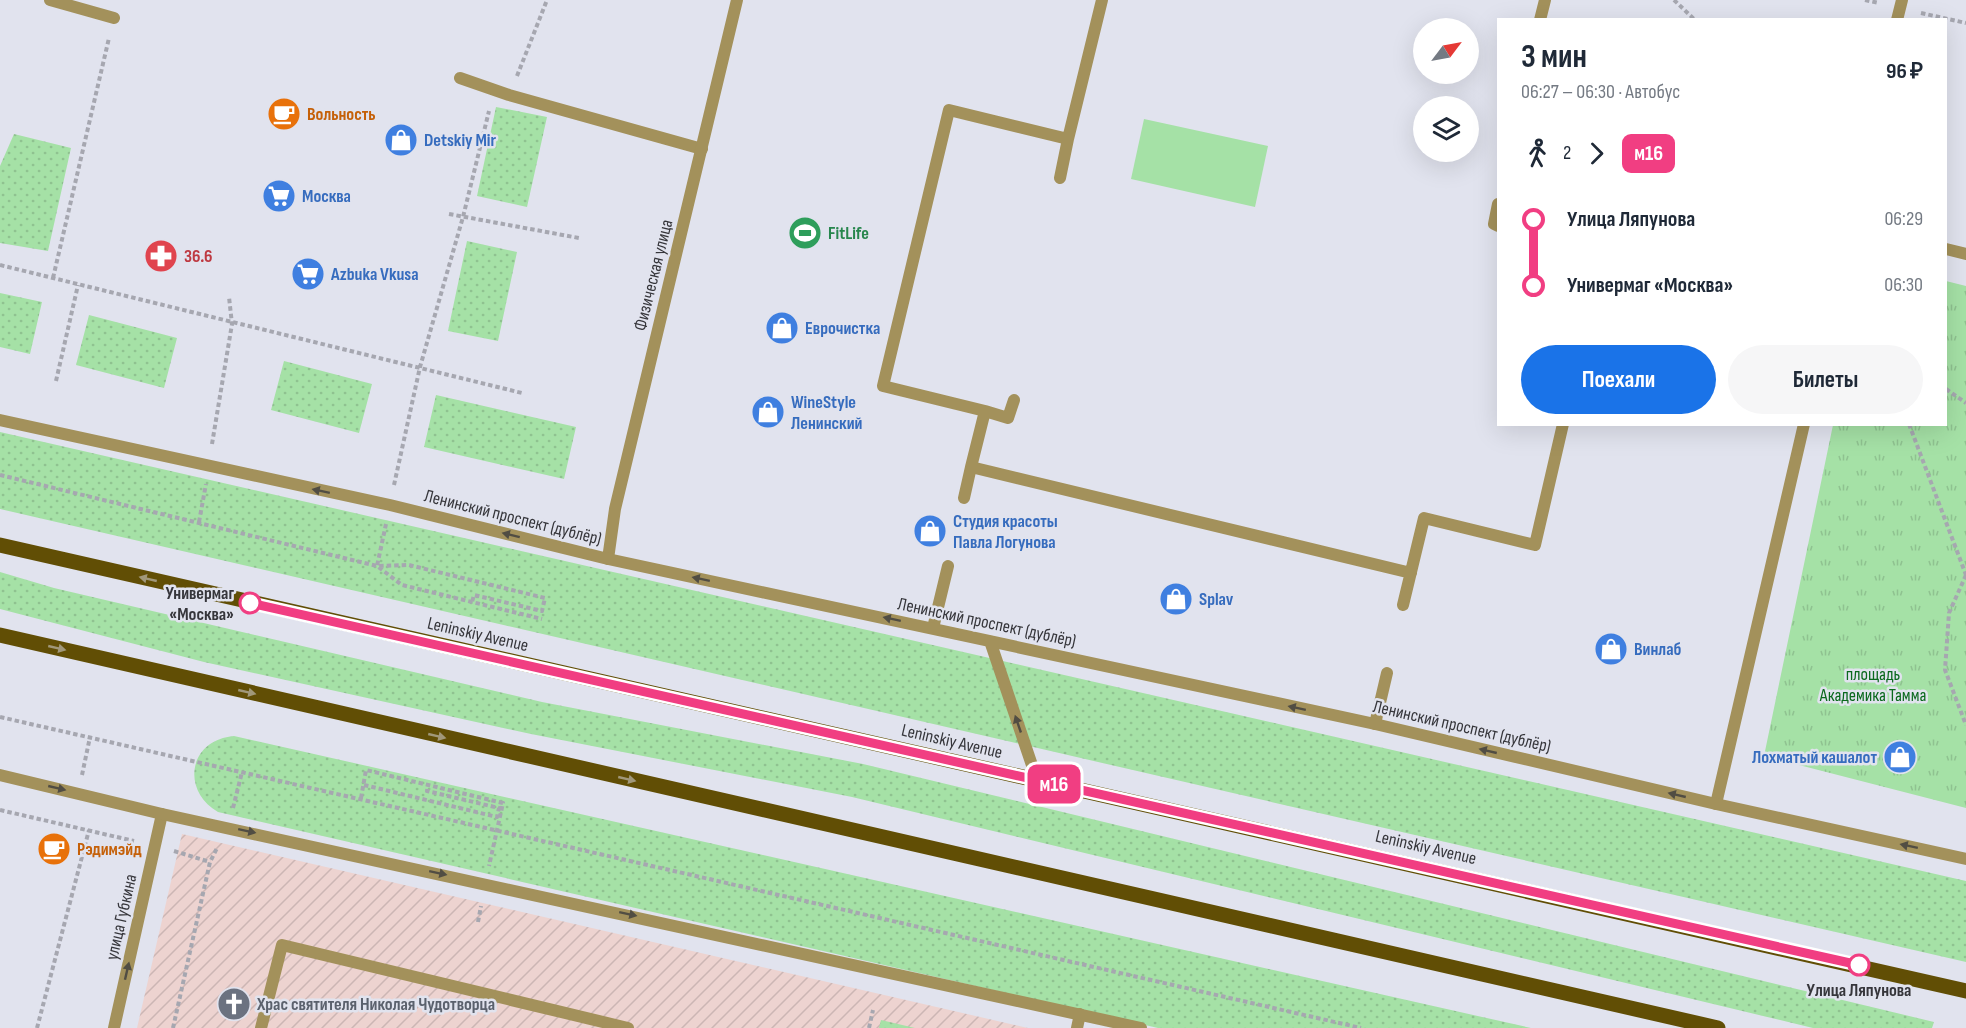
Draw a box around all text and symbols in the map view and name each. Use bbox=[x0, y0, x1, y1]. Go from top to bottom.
north arrow bbox=[1413, 18, 1479, 84]
map controls bbox=[1413, 18, 1479, 162]
text: 3 мин bbox=[1521, 37, 1587, 77]
text: 96 ₽ bbox=[1886, 58, 1923, 85]
text: 06:27 – 06:30 · Автобус bbox=[1521, 80, 1680, 104]
cafe icon: Вольность bbox=[266, 96, 302, 132]
button: layers bbox=[1413, 96, 1479, 162]
place label: Вольность bbox=[307, 104, 376, 125]
shop icon: Detskiy Mir bbox=[383, 122, 419, 158]
place label: Detskiy Mir bbox=[424, 130, 496, 151]
icon: walk bbox=[1521, 137, 1554, 170]
icon: forward bbox=[1580, 137, 1613, 170]
text: 2 bbox=[1563, 141, 1571, 165]
text: м16 bbox=[1634, 141, 1663, 166]
supermarket icon: Москва bbox=[261, 178, 297, 214]
place label: Москва bbox=[302, 186, 351, 207]
text: Улица Ляпунова bbox=[1567, 206, 1695, 233]
text: 06:29 bbox=[1884, 207, 1923, 231]
sports icon: FitLife bbox=[787, 215, 823, 251]
street label: Физическая улица bbox=[630, 217, 677, 333]
place label: FitLife bbox=[828, 223, 869, 244]
pharmacy icon: 36.6 bbox=[143, 238, 179, 274]
place label: 36.6 bbox=[184, 246, 212, 267]
supermarket icon: Azbuka Vkusa bbox=[290, 256, 326, 292]
place label: Azbuka Vkusa bbox=[330, 264, 419, 285]
text: Универмаг «Москва» bbox=[1567, 272, 1733, 299]
text: 06:30 bbox=[1884, 273, 1923, 297]
shop icon: Еврочистка bbox=[764, 310, 800, 346]
place label: Еврочистка bbox=[805, 318, 880, 339]
button: Поехали bbox=[1521, 345, 1716, 414]
button: Билеты bbox=[1728, 345, 1923, 414]
place label: WineStyle Ленинский bbox=[791, 392, 863, 434]
shop icon: WineStyle Ленинский bbox=[750, 394, 786, 430]
street label: Ленинский проспект (дублёр) bbox=[422, 485, 604, 550]
one-way arrow bbox=[312, 486, 331, 495]
place label: Студия красоты Павла Логунова bbox=[953, 511, 1058, 553]
shop icon: Студия красоты Павла Логунова bbox=[912, 513, 948, 549]
one-way arrow bbox=[502, 529, 521, 539]
one-way arrow bbox=[692, 573, 711, 583]
one-way arrow bbox=[138, 574, 157, 584]
shop icon: Splav bbox=[1158, 581, 1194, 617]
place label: Универмаг «Москва» bbox=[166, 583, 234, 625]
place label: Splav bbox=[1199, 589, 1234, 610]
marker: Универмаг «Москва» bbox=[239, 592, 261, 614]
street label: Ленинский проспект (дублёр) bbox=[896, 593, 1078, 652]
street label: Leninskiy Avenue bbox=[425, 613, 530, 656]
one-way arrow bbox=[883, 614, 901, 624]
shop icon: Винлаб bbox=[1593, 631, 1629, 667]
place label: Винлаб bbox=[1634, 639, 1682, 660]
one-way arrow bbox=[48, 644, 66, 654]
park label: площадь Академика Тамма bbox=[1819, 664, 1926, 706]
one-way arrow bbox=[238, 688, 256, 698]
street label: Ленинский проспект (дублёр) bbox=[1371, 696, 1553, 757]
one-way arrow bbox=[1288, 702, 1307, 712]
one-way arrow bbox=[1013, 715, 1023, 733]
street label: Leninskiy Avenue bbox=[899, 720, 1004, 763]
one-way arrow bbox=[428, 731, 446, 741]
shop icon: Лохматый кашалот bbox=[1882, 739, 1918, 775]
one-way arrow bbox=[1478, 745, 1497, 755]
place label: Лохматый кашалот bbox=[1752, 747, 1877, 768]
line badge: м16 bbox=[1020, 764, 1088, 804]
text: м16 bbox=[1040, 772, 1068, 797]
one-way arrow bbox=[618, 775, 637, 784]
one-way arrow bbox=[48, 784, 66, 794]
one-way arrow bbox=[1668, 790, 1687, 799]
street label: Leninskiy Avenue bbox=[1373, 826, 1478, 869]
one-way arrow bbox=[238, 827, 256, 837]
cafe icon: Рэдимэйд bbox=[36, 831, 72, 867]
place label: Рэдимэйд bbox=[77, 839, 142, 860]
one-way arrow bbox=[1899, 841, 1918, 850]
one-way arrow bbox=[428, 868, 447, 878]
street label: улица Губкина bbox=[101, 872, 142, 962]
one-way arrow bbox=[619, 910, 637, 920]
marker: Улица Ляпунова bbox=[1848, 954, 1870, 976]
one-way arrow bbox=[123, 962, 133, 980]
place label: Улица Ляпунова bbox=[1807, 980, 1911, 1001]
church icon: Храс святителя Николая Чудотворца bbox=[216, 986, 252, 1022]
place label: Храс святителя Николая Чудотворца bbox=[256, 994, 495, 1015]

